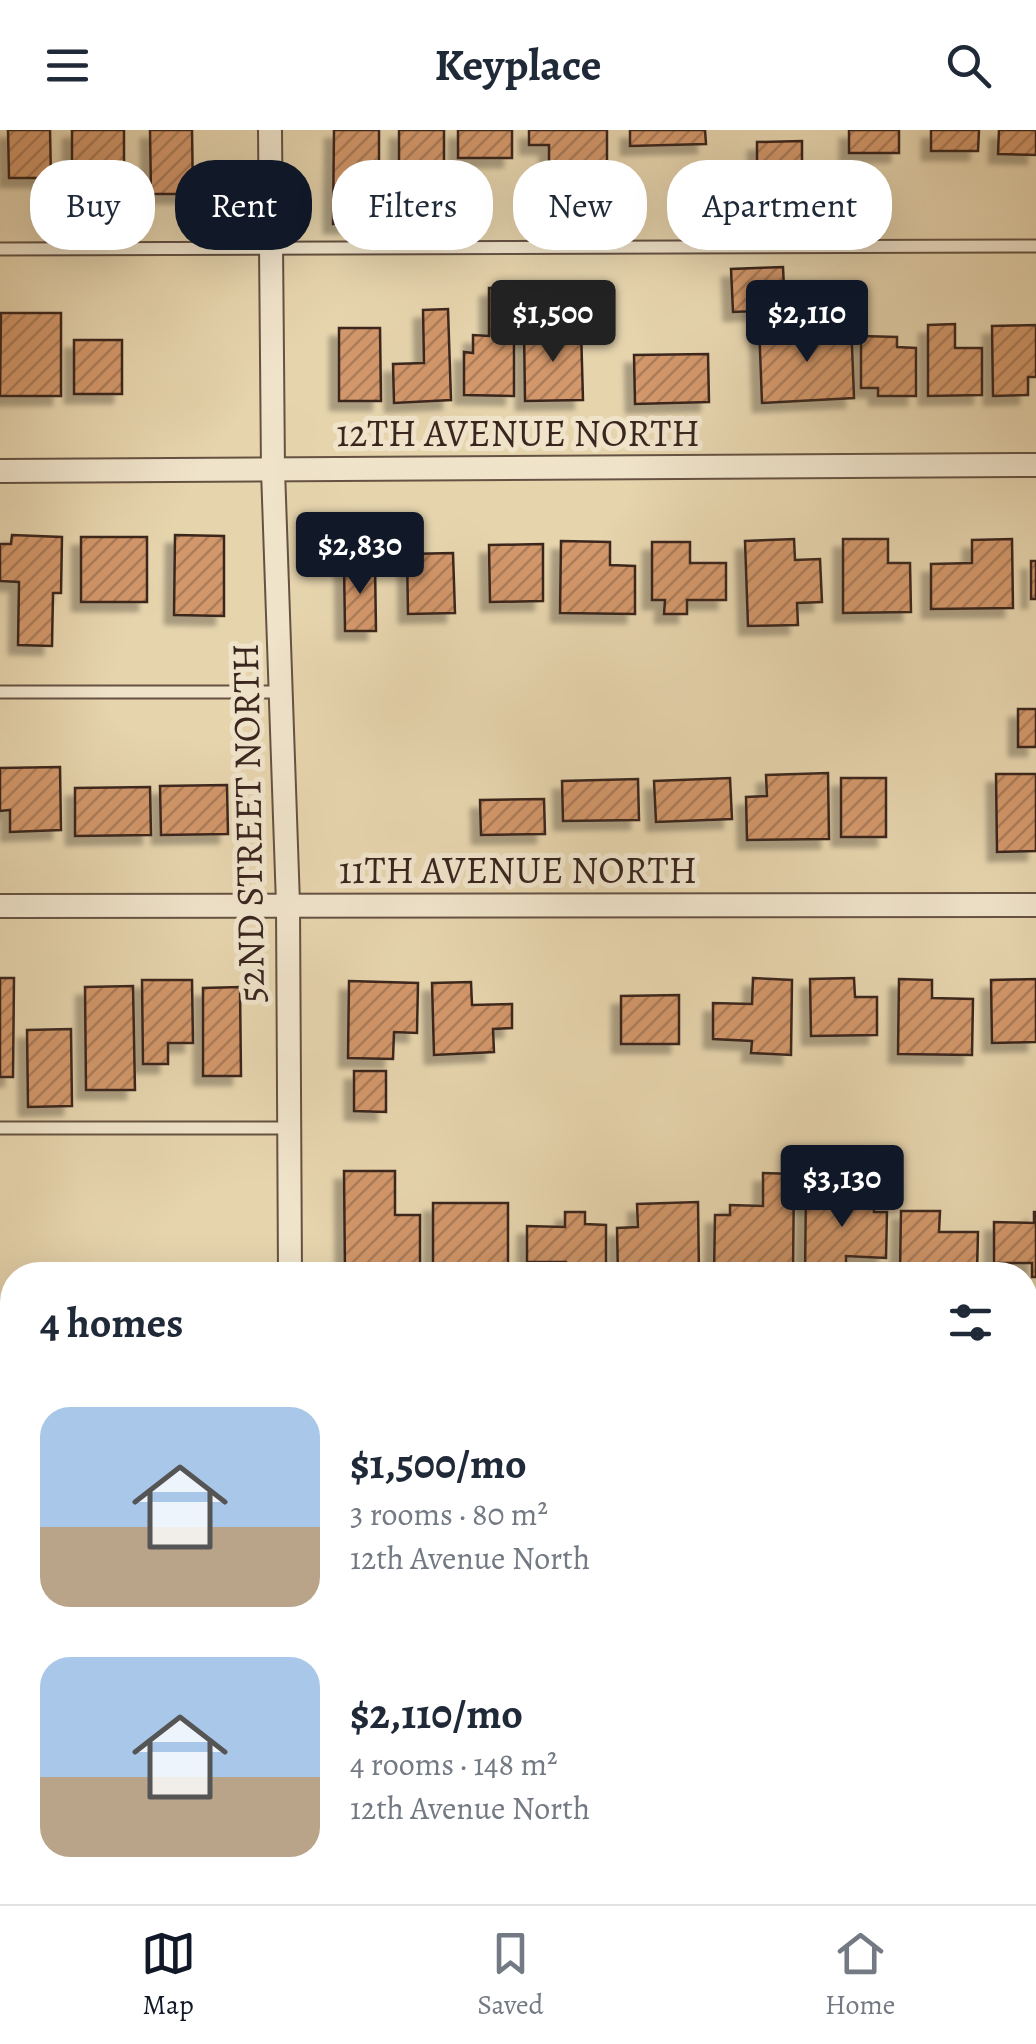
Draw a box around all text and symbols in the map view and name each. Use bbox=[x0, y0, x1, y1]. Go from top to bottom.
text: Keyplace bbox=[435, 34, 601, 96]
icon: menu bbox=[40, 38, 95, 93]
icon: search bbox=[941, 38, 996, 93]
chip: Buy bbox=[30, 160, 155, 250]
chip: Rent bbox=[175, 160, 312, 250]
chip: Filters bbox=[332, 160, 493, 250]
chip: New bbox=[513, 160, 647, 250]
chip: Apartment bbox=[667, 160, 892, 250]
pin: $1,500 bbox=[472, 280, 634, 365]
pin: $2,110 bbox=[726, 280, 888, 365]
text: $1,500 bbox=[513, 290, 593, 334]
text: $2,110 bbox=[768, 290, 846, 334]
street label: 12TH AVENUE NORTH bbox=[336, 407, 700, 459]
pin: $2,830 bbox=[279, 512, 441, 597]
text: $2,830 bbox=[318, 522, 402, 566]
street label: 52ND STREET NORTH bbox=[219, 643, 277, 1003]
street label: 11TH AVENUE NORTH bbox=[339, 844, 697, 896]
pin: $3,130 bbox=[761, 1145, 923, 1230]
text: $3,130 bbox=[803, 1155, 881, 1199]
text: 4 homes bbox=[40, 1294, 183, 1351]
icon: filters bbox=[943, 1295, 998, 1350]
text: $1,500/mo bbox=[350, 1435, 527, 1492]
icon: home bbox=[120, 1447, 240, 1567]
text: 3 rooms · 80 m² bbox=[350, 1492, 548, 1536]
text: 12th Avenue North bbox=[350, 1536, 590, 1580]
text: $2,110/mo bbox=[350, 1685, 523, 1742]
icon: home bbox=[120, 1697, 240, 1817]
text: 4 rooms · 148 m² bbox=[350, 1742, 558, 1786]
text: 12th Avenue North bbox=[350, 1786, 590, 1830]
tab: Map bbox=[141, 1926, 196, 2024]
tab: Saved bbox=[477, 1926, 544, 2024]
tab: Home bbox=[825, 1926, 895, 2024]

